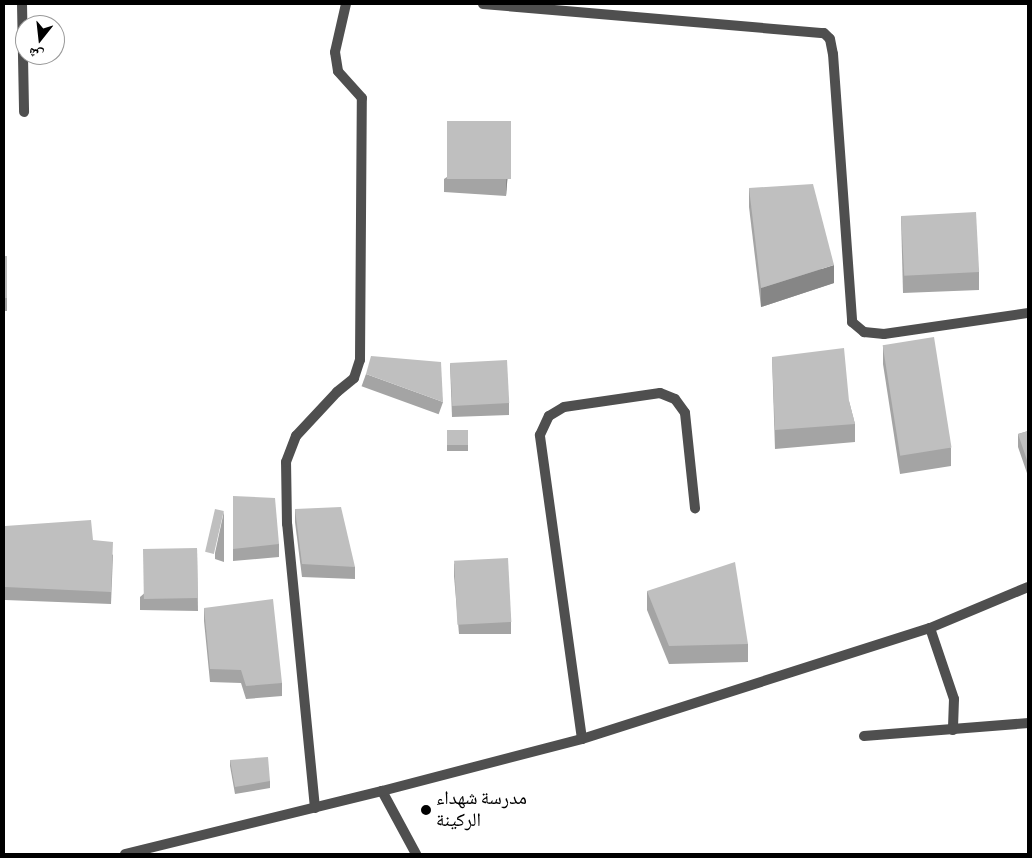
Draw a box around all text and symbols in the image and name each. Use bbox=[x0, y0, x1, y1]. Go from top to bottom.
north arrow bbox=[15, 15, 65, 65]
text: ش bbox=[27, 45, 45, 62]
place label: مدرسة شهداء الركينة bbox=[436, 788, 527, 832]
marker: مدرسة شهداء الركينة bbox=[420, 804, 432, 816]

